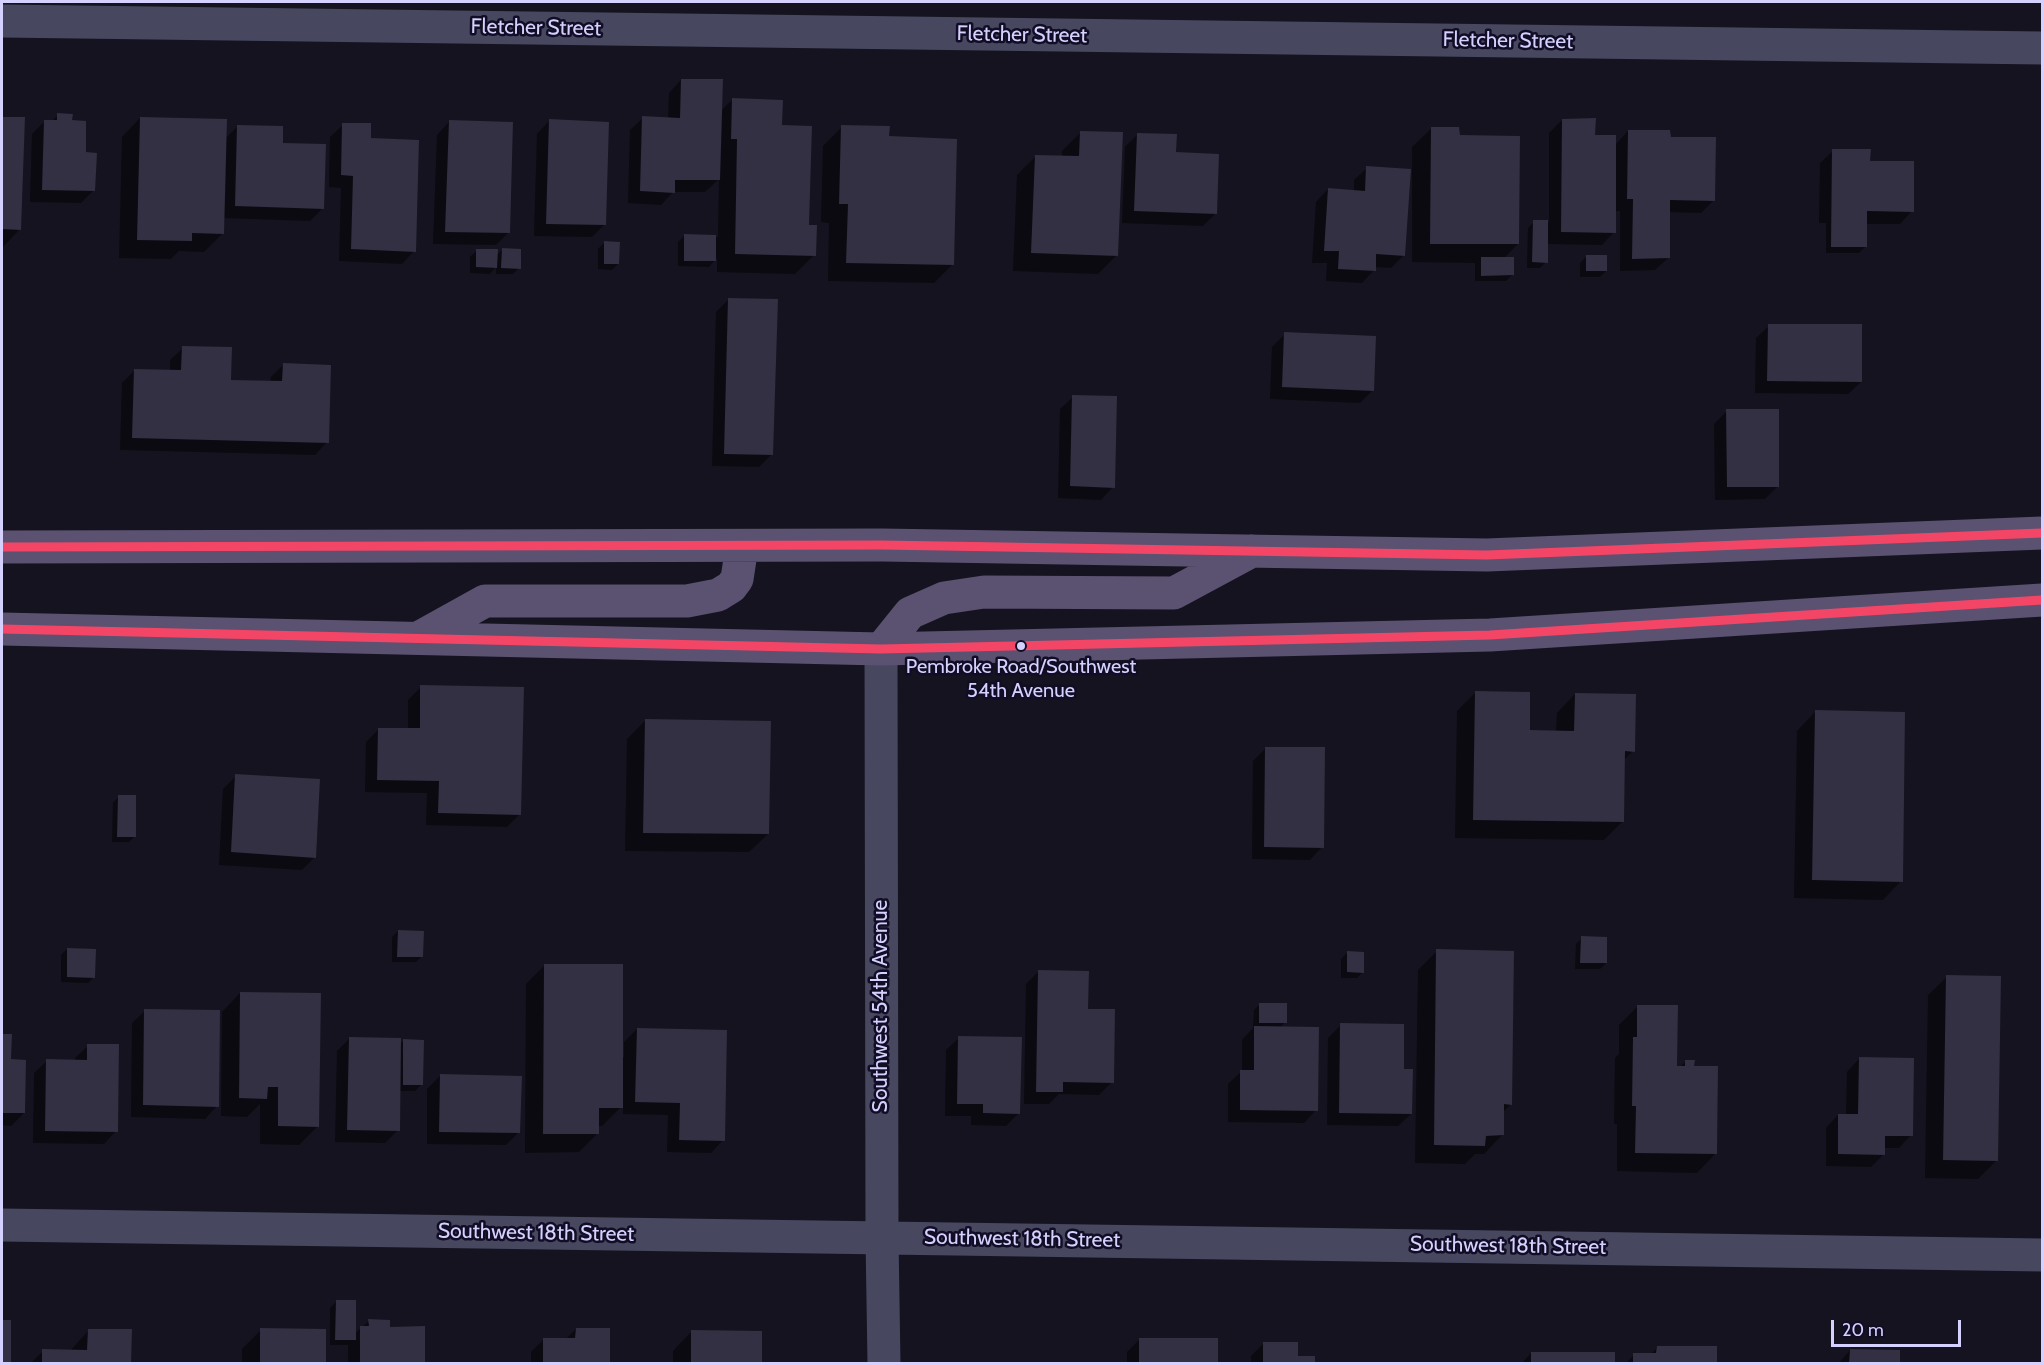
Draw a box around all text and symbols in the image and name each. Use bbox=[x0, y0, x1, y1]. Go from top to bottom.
street label: Fletcher Street bbox=[471, 14, 601, 42]
street label: Fletcher Street bbox=[957, 21, 1087, 49]
street label: Fletcher Street bbox=[1443, 27, 1573, 55]
marker: Pembroke Road/Southwest 54th Avenue bbox=[1015, 640, 1027, 652]
place label: Pembroke Road/Southwest 54th Avenue bbox=[906, 655, 1136, 702]
street label: Southwest 54th Avenue bbox=[868, 900, 894, 1112]
street label: Southwest 18th Street bbox=[438, 1219, 634, 1247]
street label: Southwest 18th Street bbox=[924, 1225, 1120, 1253]
street label: Southwest 18th Street bbox=[1410, 1232, 1606, 1260]
scale bar bbox=[1834, 1308, 1964, 1346]
text: 20 m bbox=[1842, 1319, 1884, 1341]

